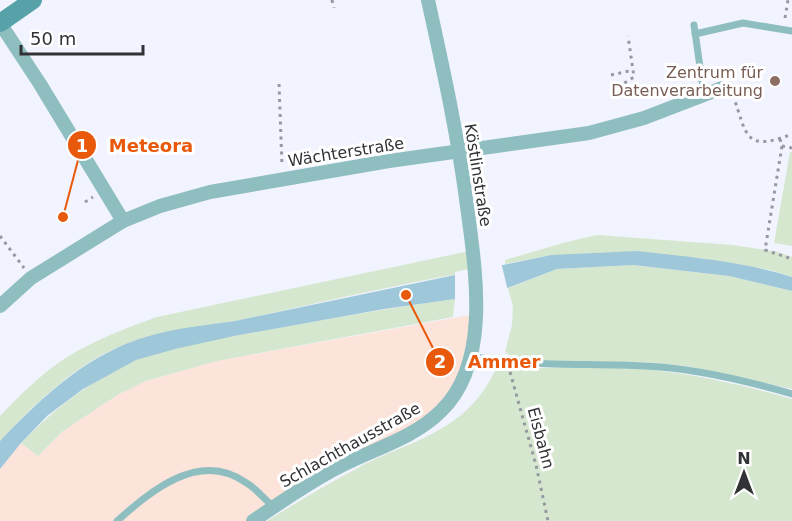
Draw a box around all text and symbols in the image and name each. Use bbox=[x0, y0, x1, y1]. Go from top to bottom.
scale bar bbox=[21, 18, 142, 56]
text: 50 m bbox=[30, 28, 76, 49]
place label: Zentrum für Datenverarbeitung bbox=[611, 63, 763, 100]
marker: Zentrum für Datenverarbeitung bbox=[768, 74, 782, 88]
street label: Köstlinstraße bbox=[460, 122, 496, 228]
callout: Meteora bbox=[67, 127, 206, 163]
street label: Wächterstraße bbox=[287, 133, 405, 171]
text: 1 bbox=[76, 135, 88, 156]
text: Meteora bbox=[109, 135, 193, 156]
callout: Ammer bbox=[425, 344, 552, 380]
text: 2 bbox=[434, 351, 446, 372]
text: Ammer bbox=[468, 351, 540, 372]
street label: Schlachthausstraße bbox=[276, 398, 424, 492]
street label: Eisbahn bbox=[524, 405, 558, 471]
north arrow bbox=[714, 443, 774, 503]
text: N bbox=[737, 449, 751, 468]

